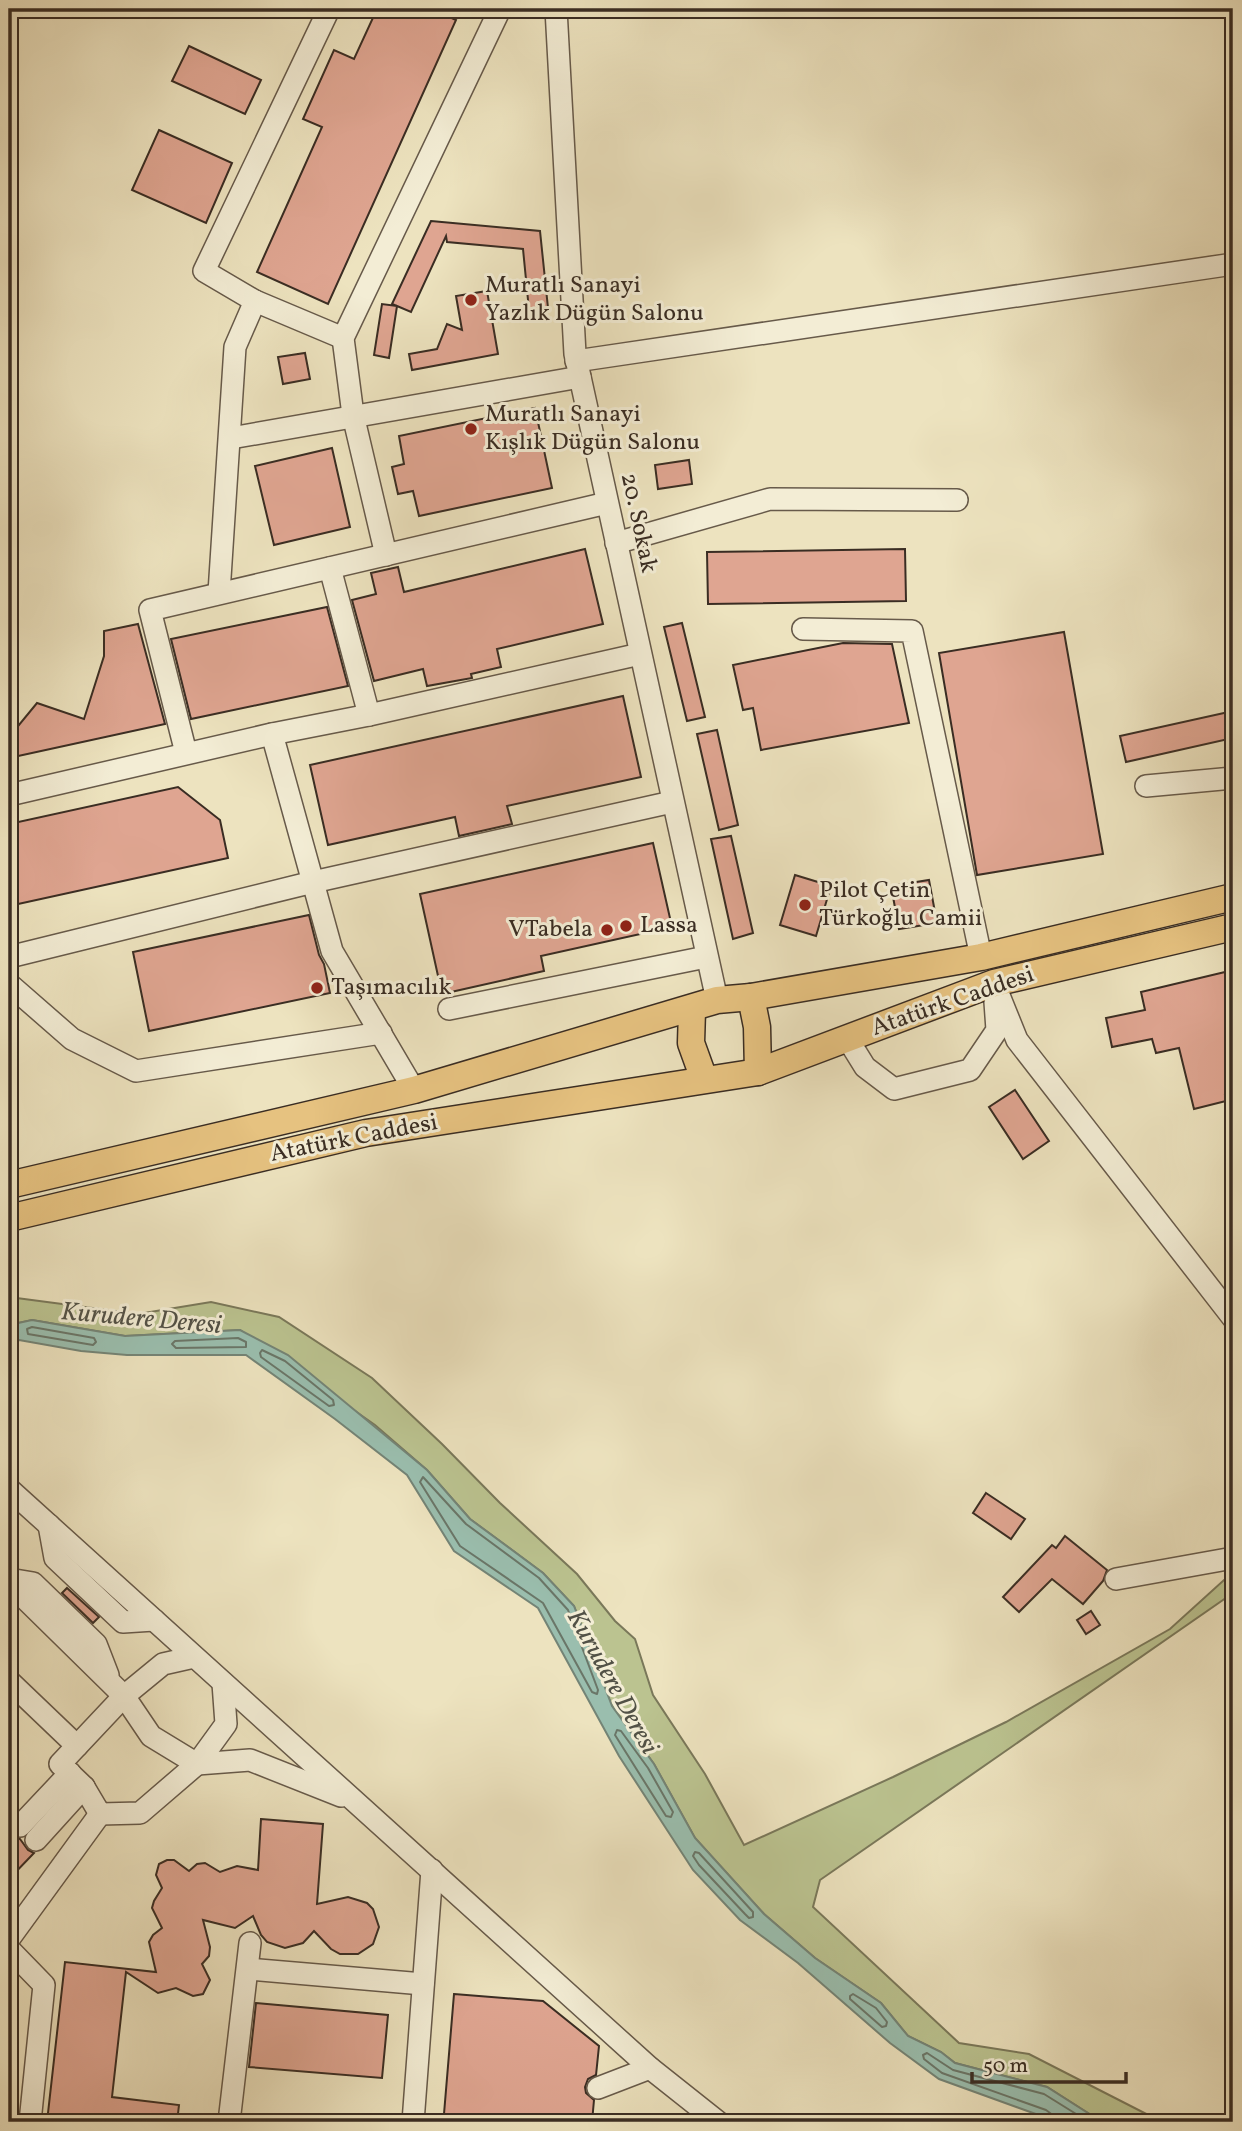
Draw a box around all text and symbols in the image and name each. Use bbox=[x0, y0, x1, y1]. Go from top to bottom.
place label: Muratlı Sanayi Yazlık Dügün Salonu bbox=[485, 269, 704, 331]
marker: Muratlı Sanayi Yazlık Dügün Salonu bbox=[463, 292, 479, 308]
place label: Muratlı Sanayi Kışlık Dügün Salonu bbox=[485, 398, 700, 460]
marker: Muratlı Sanayi Kışlık Dügün Salonu bbox=[463, 421, 479, 437]
street label: 20. Sokak bbox=[611, 470, 665, 576]
place label: Pilot Çetin Türkoğlu Camii bbox=[819, 874, 982, 936]
marker: Pilot Çetin Türkoğlu Camii bbox=[797, 897, 813, 913]
place label: Lassa bbox=[640, 909, 698, 943]
place label: VTabela bbox=[508, 913, 593, 947]
marker: Lassa bbox=[618, 918, 634, 934]
marker: VTabela bbox=[599, 922, 615, 938]
street label: Atatürk Caddesi bbox=[867, 958, 1039, 1046]
place label: Taşımacılık bbox=[331, 971, 452, 1005]
marker: Taşımacılık bbox=[309, 980, 325, 996]
street label: Atatürk Caddesi bbox=[267, 1106, 441, 1172]
water label: Kurudere Deresi bbox=[59, 1294, 223, 1344]
water label: Kurudere Deresi bbox=[557, 1603, 667, 1761]
scale bar bbox=[972, 2040, 1126, 2084]
text: 50 m bbox=[983, 2052, 1028, 2081]

